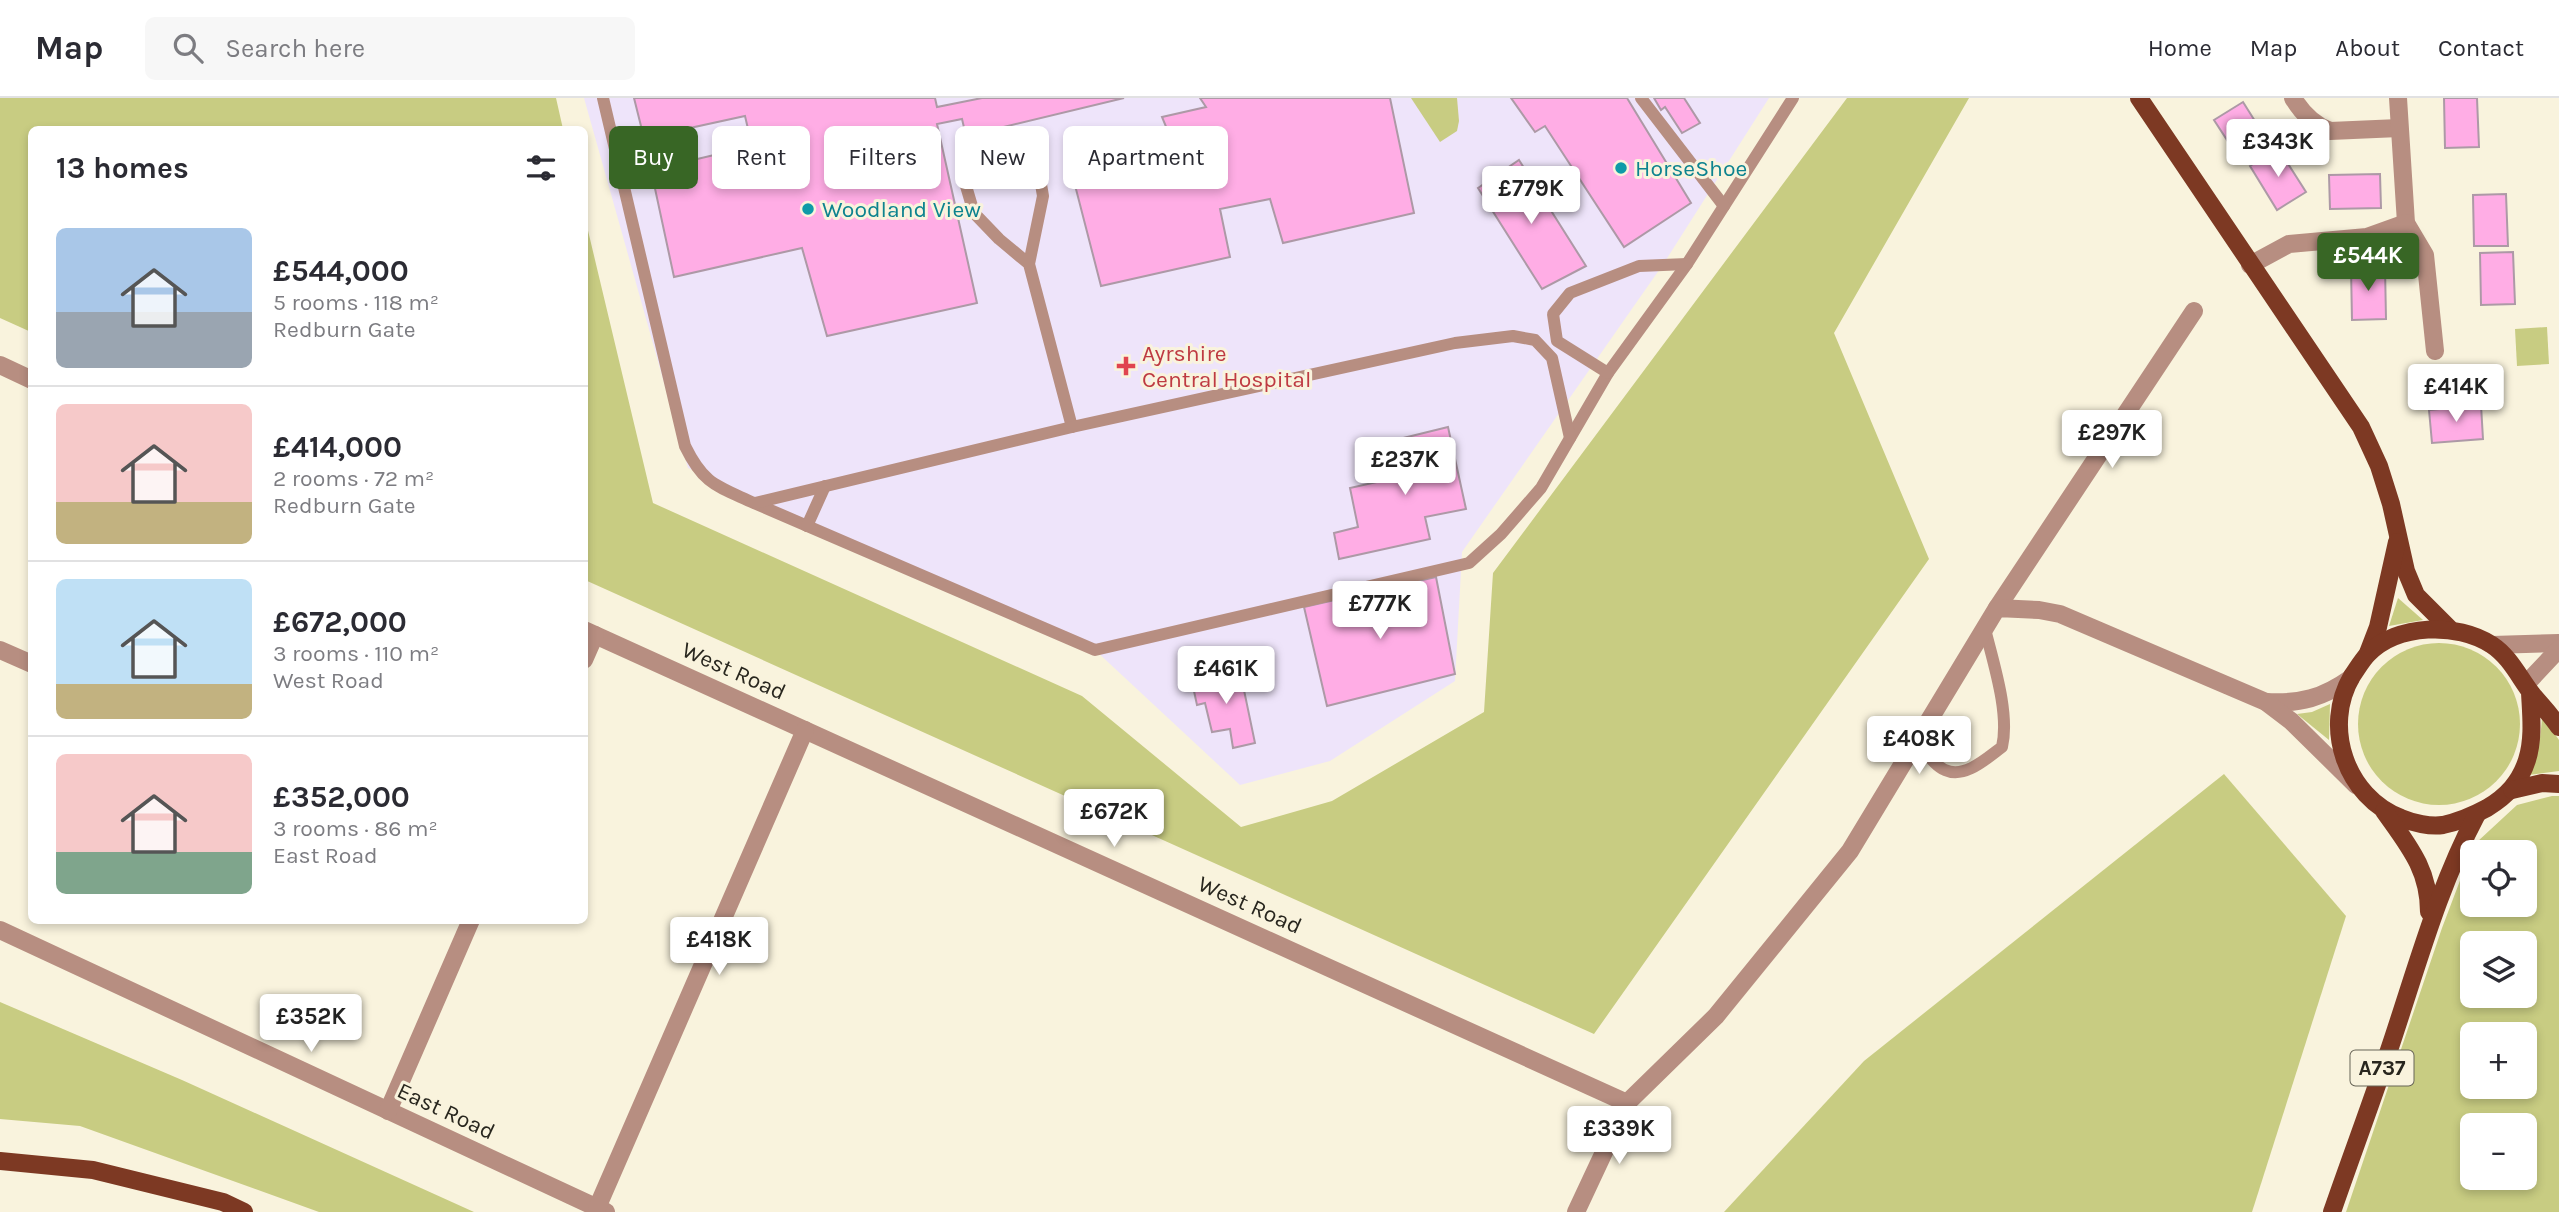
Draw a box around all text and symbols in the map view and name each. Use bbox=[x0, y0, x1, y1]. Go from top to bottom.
search box bbox=[145, 17, 635, 80]
text: Map bbox=[35, 29, 103, 67]
icon: search bbox=[169, 29, 207, 67]
text: Search here bbox=[225, 33, 365, 64]
text: Home bbox=[2148, 34, 2212, 62]
text: Map bbox=[2250, 34, 2297, 62]
text: About bbox=[2335, 34, 2400, 62]
text: Contact bbox=[2438, 34, 2524, 62]
pin: £343K bbox=[2229, 120, 2327, 179]
chip: Buy bbox=[609, 126, 698, 189]
chip: Rent bbox=[712, 126, 810, 189]
chip: Filters bbox=[824, 126, 941, 189]
chip: New bbox=[955, 126, 1049, 189]
chip: Apartment bbox=[1063, 126, 1228, 189]
text: £343K bbox=[2242, 128, 2314, 155]
icon: filters bbox=[522, 149, 560, 187]
text: 13 homes bbox=[56, 150, 189, 186]
place label: HorseShoe bbox=[1635, 155, 1747, 182]
marker: HorseShoe bbox=[1613, 160, 1629, 176]
pin: £779K bbox=[1482, 166, 1580, 226]
text: £779K bbox=[1498, 175, 1564, 202]
place label: Woodland View bbox=[822, 196, 981, 223]
marker: Woodland View bbox=[800, 201, 816, 217]
pin: £544K bbox=[2319, 234, 2417, 293]
text: £544K bbox=[2333, 242, 2403, 269]
text: £544,000 bbox=[273, 253, 409, 289]
icon: home bbox=[112, 256, 196, 340]
text: 5 rooms · 118 m² bbox=[273, 289, 439, 316]
text: Redburn Gate bbox=[273, 316, 416, 343]
place label: Ayrshire Central Hospital bbox=[1142, 340, 1311, 393]
marker: Ayrshire Central Hospital bbox=[1116, 356, 1136, 376]
pin: £414K bbox=[2407, 364, 2505, 424]
text: £414K bbox=[2424, 373, 2488, 400]
pin: £297K bbox=[2063, 410, 2161, 470]
text: £297K bbox=[2078, 419, 2146, 446]
text: £414,000 bbox=[273, 429, 402, 465]
icon: home bbox=[112, 432, 196, 516]
pin: £237K bbox=[1356, 438, 1454, 497]
text: £237K bbox=[1371, 446, 1439, 473]
text: 2 rooms · 72 m² bbox=[273, 465, 434, 492]
text: Redburn Gate bbox=[273, 492, 416, 519]
pin: £777K bbox=[1331, 582, 1429, 641]
text: £777K bbox=[1348, 590, 1412, 617]
text: £672,000 bbox=[273, 604, 407, 640]
icon: home bbox=[112, 607, 196, 691]
street label: West Road bbox=[678, 636, 790, 706]
text: 3 rooms · 110 m² bbox=[273, 640, 439, 667]
pin: £461K bbox=[1177, 646, 1275, 706]
text: £461K bbox=[1194, 655, 1258, 682]
text: West Road bbox=[273, 667, 384, 694]
pin: £408K bbox=[1870, 716, 1968, 776]
text: £408K bbox=[1883, 725, 1955, 752]
text: £352,000 bbox=[273, 779, 410, 815]
icon: home bbox=[112, 782, 196, 866]
pin: £672K bbox=[1065, 790, 1163, 849]
text: £672K bbox=[1080, 798, 1148, 825]
text: 3 rooms · 86 m² bbox=[273, 815, 438, 842]
map controls bbox=[2460, 840, 2537, 1190]
button: locate bbox=[2460, 840, 2537, 917]
text: East Road bbox=[273, 842, 378, 869]
street label: West Road bbox=[1194, 870, 1306, 940]
pin: £418K bbox=[670, 918, 768, 977]
text: £418K bbox=[686, 926, 752, 953]
button: layers bbox=[2460, 931, 2537, 1008]
pin: £352K bbox=[262, 995, 360, 1054]
text: £352K bbox=[276, 1003, 346, 1030]
button: + bbox=[2460, 1022, 2537, 1099]
road number: A737 bbox=[2350, 1051, 2414, 1086]
street label: East Road bbox=[393, 1077, 499, 1145]
pin: £339K bbox=[1570, 1107, 1668, 1166]
button: − bbox=[2460, 1113, 2537, 1190]
text: £339K bbox=[1583, 1115, 1655, 1142]

